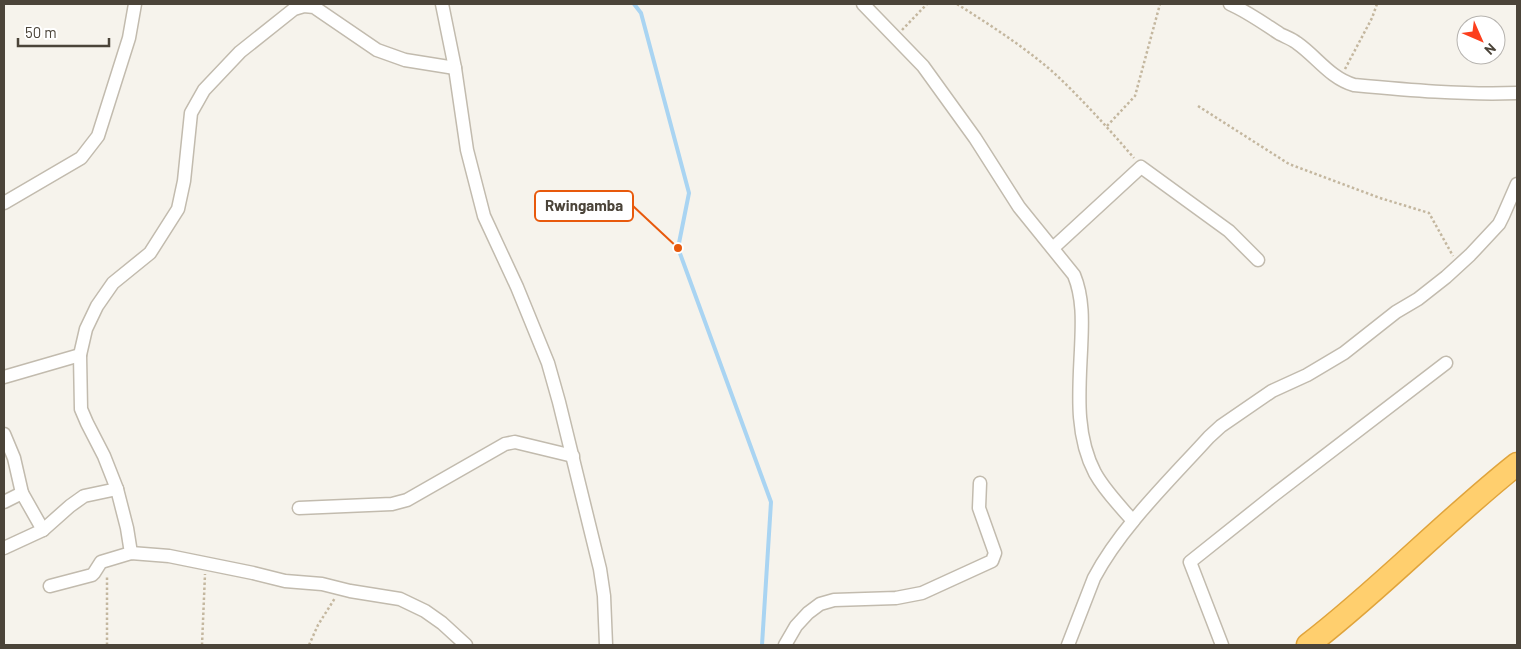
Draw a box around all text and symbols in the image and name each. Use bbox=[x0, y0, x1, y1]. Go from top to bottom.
scale bar bbox=[18, 15, 109, 47]
north arrow bbox=[1456, 15, 1506, 65]
text: 50 m bbox=[25, 23, 57, 41]
text: N bbox=[1481, 40, 1500, 59]
callout: Rwingamba bbox=[535, 191, 633, 221]
text: Rwingamba bbox=[545, 196, 623, 214]

